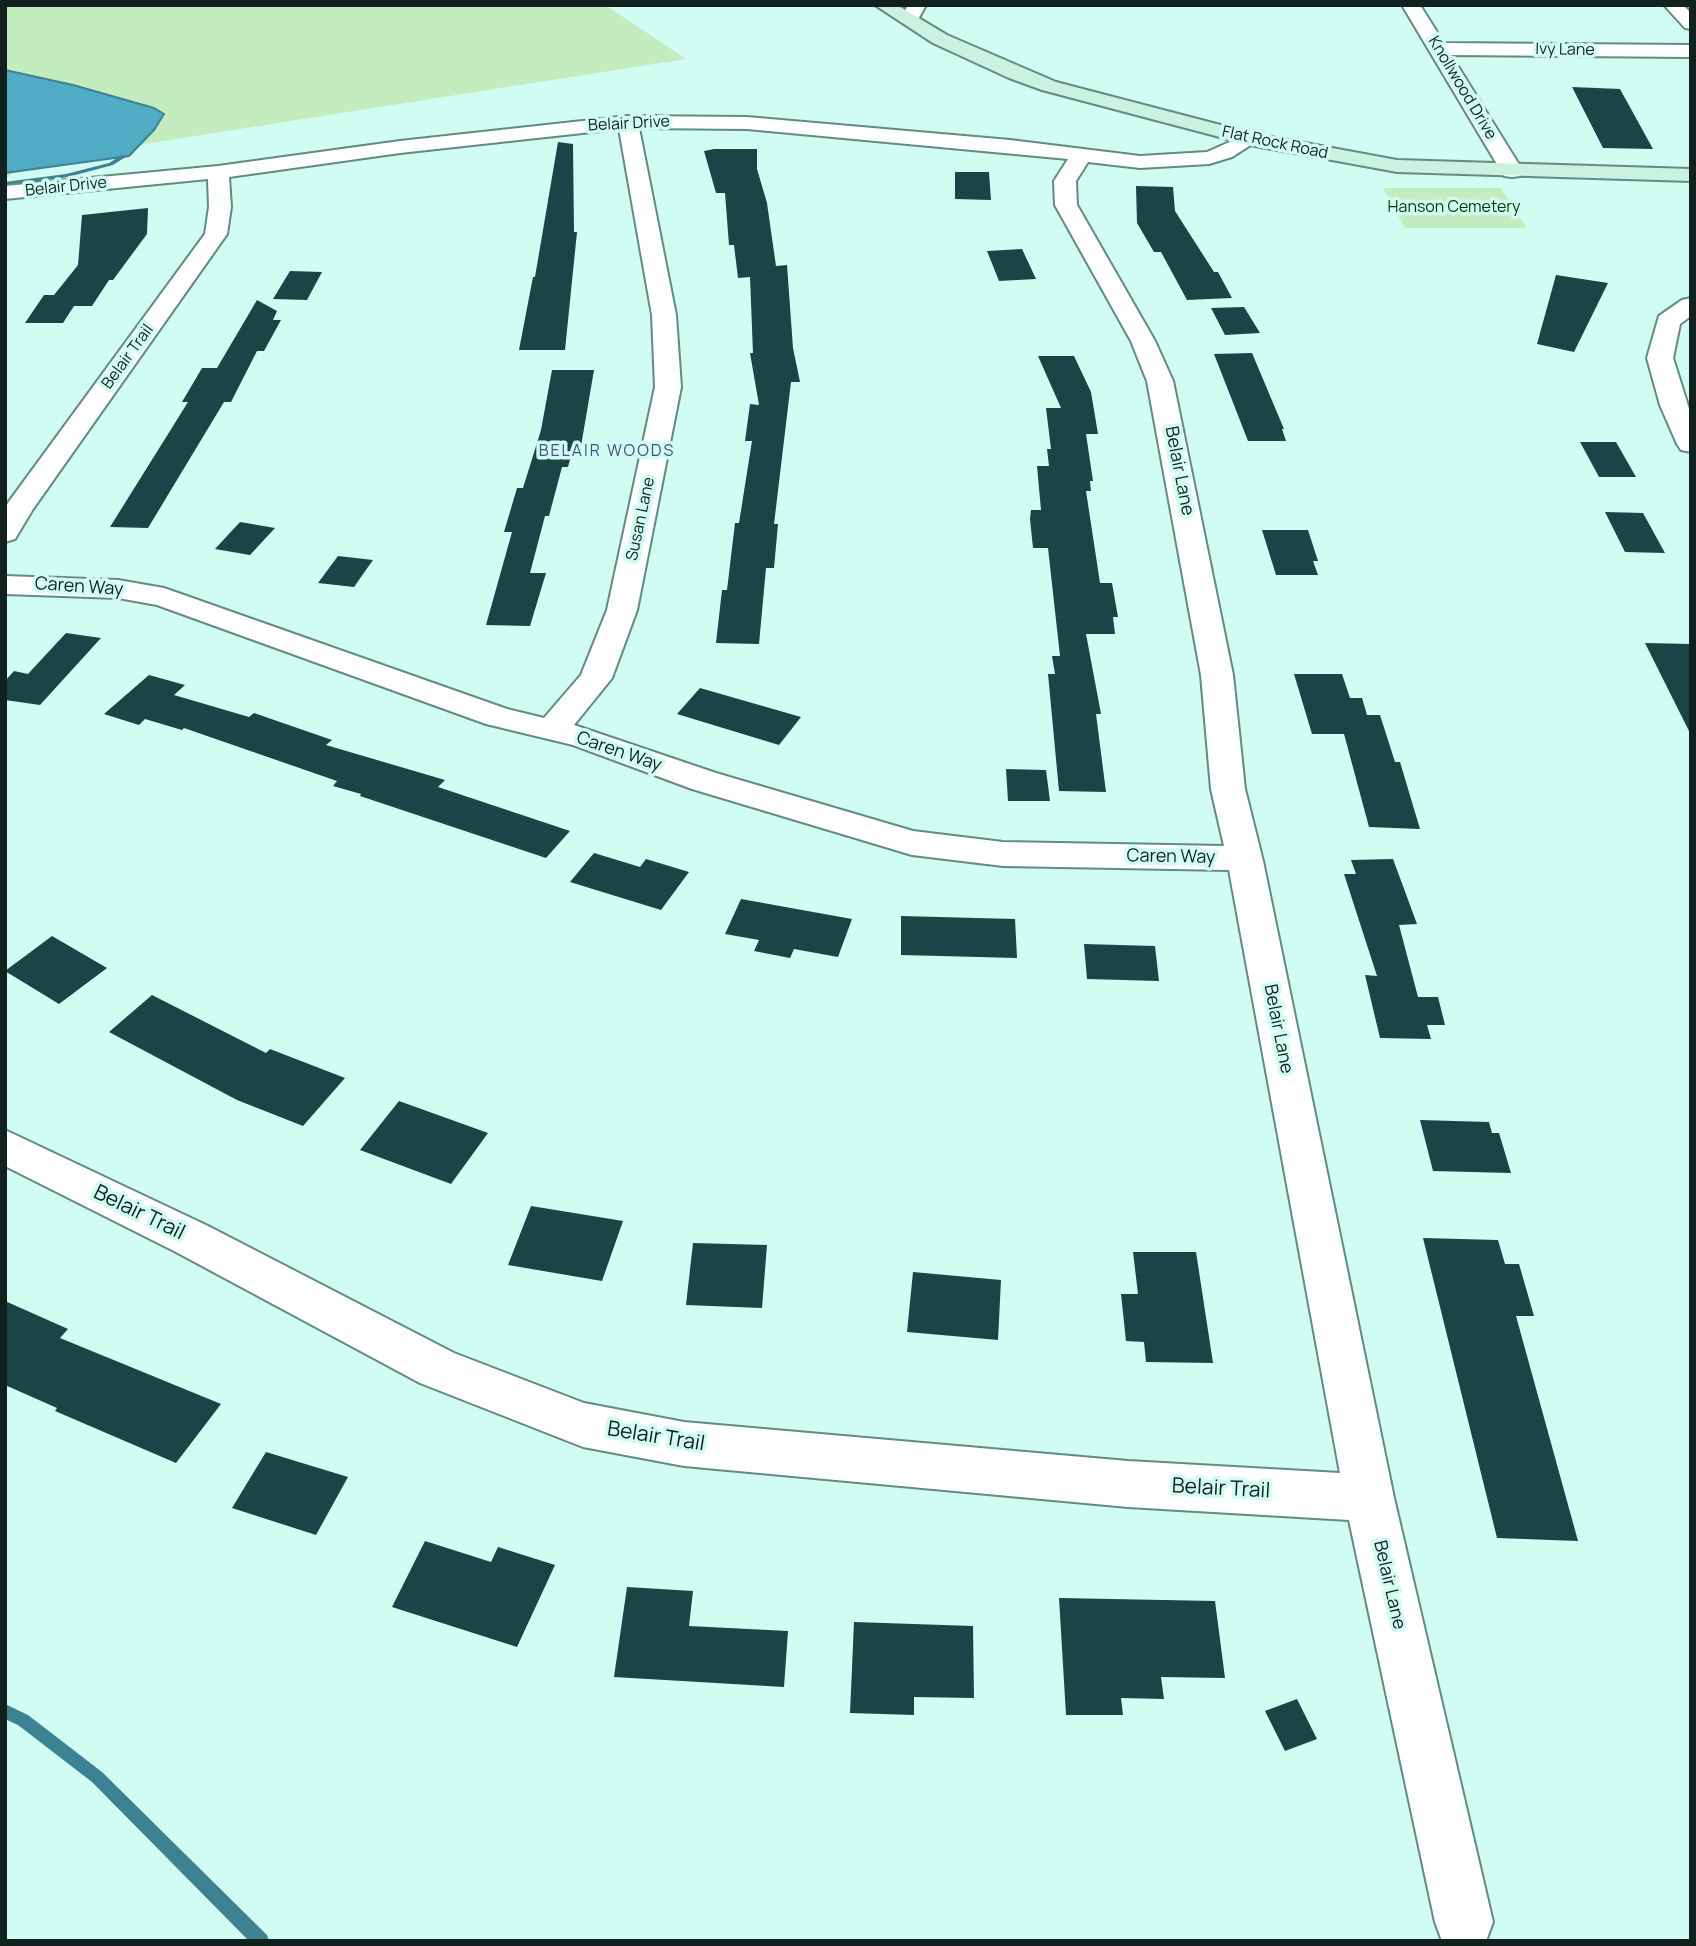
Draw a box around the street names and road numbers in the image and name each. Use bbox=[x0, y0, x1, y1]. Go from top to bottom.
street label: Knollwood Drive bbox=[1424, 33, 1500, 143]
street label: Ivy Lane bbox=[1535, 40, 1595, 60]
street label: Belair Drive bbox=[588, 112, 670, 136]
street label: Flat Rock Road bbox=[1220, 122, 1330, 164]
street label: Belair Drive bbox=[24, 173, 108, 201]
street label: Belair Trail bbox=[98, 321, 158, 393]
street label: Belair Lane bbox=[1160, 425, 1198, 517]
street label: Susan Lane bbox=[623, 475, 659, 563]
street label: Caren Way bbox=[34, 573, 124, 601]
street label: Caren Way bbox=[574, 727, 664, 777]
street label: Caren Way bbox=[1126, 845, 1216, 869]
street label: Belair Lane bbox=[1259, 983, 1297, 1075]
street label: Belair Trail bbox=[89, 1180, 189, 1246]
street label: Belair Trail bbox=[605, 1417, 707, 1457]
street label: Belair Trail bbox=[1171, 1474, 1271, 1504]
street label: Belair Lane bbox=[1368, 1539, 1410, 1631]

